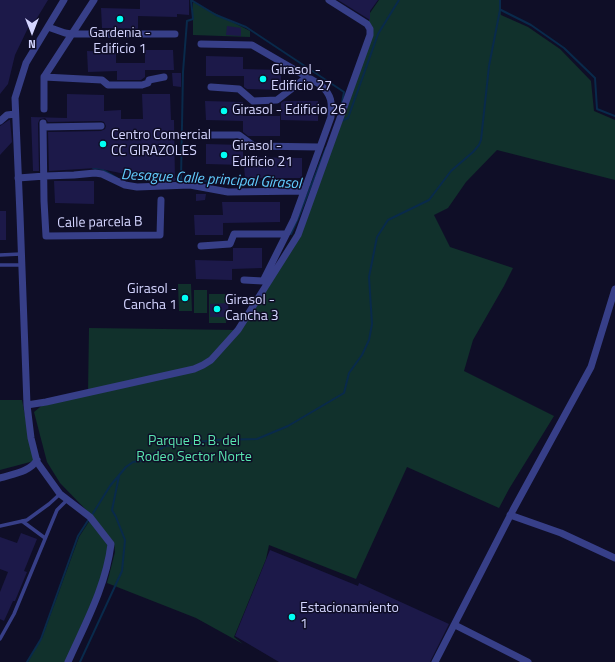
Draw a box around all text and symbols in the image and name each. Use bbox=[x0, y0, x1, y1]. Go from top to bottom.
north arrow bbox=[12, 12, 52, 52]
marker: Gardenia - Edificio 1 bbox=[115, 14, 125, 24]
place label: Gardenia - Edificio 1 bbox=[89, 26, 151, 58]
text: N bbox=[28, 36, 36, 52]
place label: Girasol - Edificio 27 bbox=[271, 63, 332, 96]
marker: Girasol - Edificio 27 bbox=[258, 74, 268, 84]
place label: Girasol - Edificio 26 bbox=[232, 103, 346, 119]
marker: Girasol - Edificio 26 bbox=[219, 106, 229, 116]
place label: Centro Comercial CC GIRAZOLES bbox=[111, 128, 211, 160]
marker: Centro Comercial CC GIRAZOLES bbox=[98, 139, 108, 149]
place label: Girasol - Edificio 21 bbox=[232, 139, 293, 172]
marker: Girasol - Edificio 21 bbox=[219, 150, 229, 160]
water label: Desague Calle principal Girasol bbox=[120, 166, 302, 194]
street label: Calle parcela B bbox=[57, 214, 143, 232]
place label: Girasol - Cancha 1 bbox=[123, 282, 177, 314]
marker: Girasol - Cancha 1 bbox=[180, 293, 190, 303]
place label: Girasol - Cancha 3 bbox=[225, 293, 279, 326]
marker: Girasol - Cancha 3 bbox=[212, 304, 222, 314]
park label: Parque B. B. del Rodeo Sector Norte bbox=[136, 434, 252, 466]
place label: Estacionamiento 1 bbox=[300, 601, 399, 634]
marker: Estacionamiento 1 bbox=[287, 612, 297, 622]

